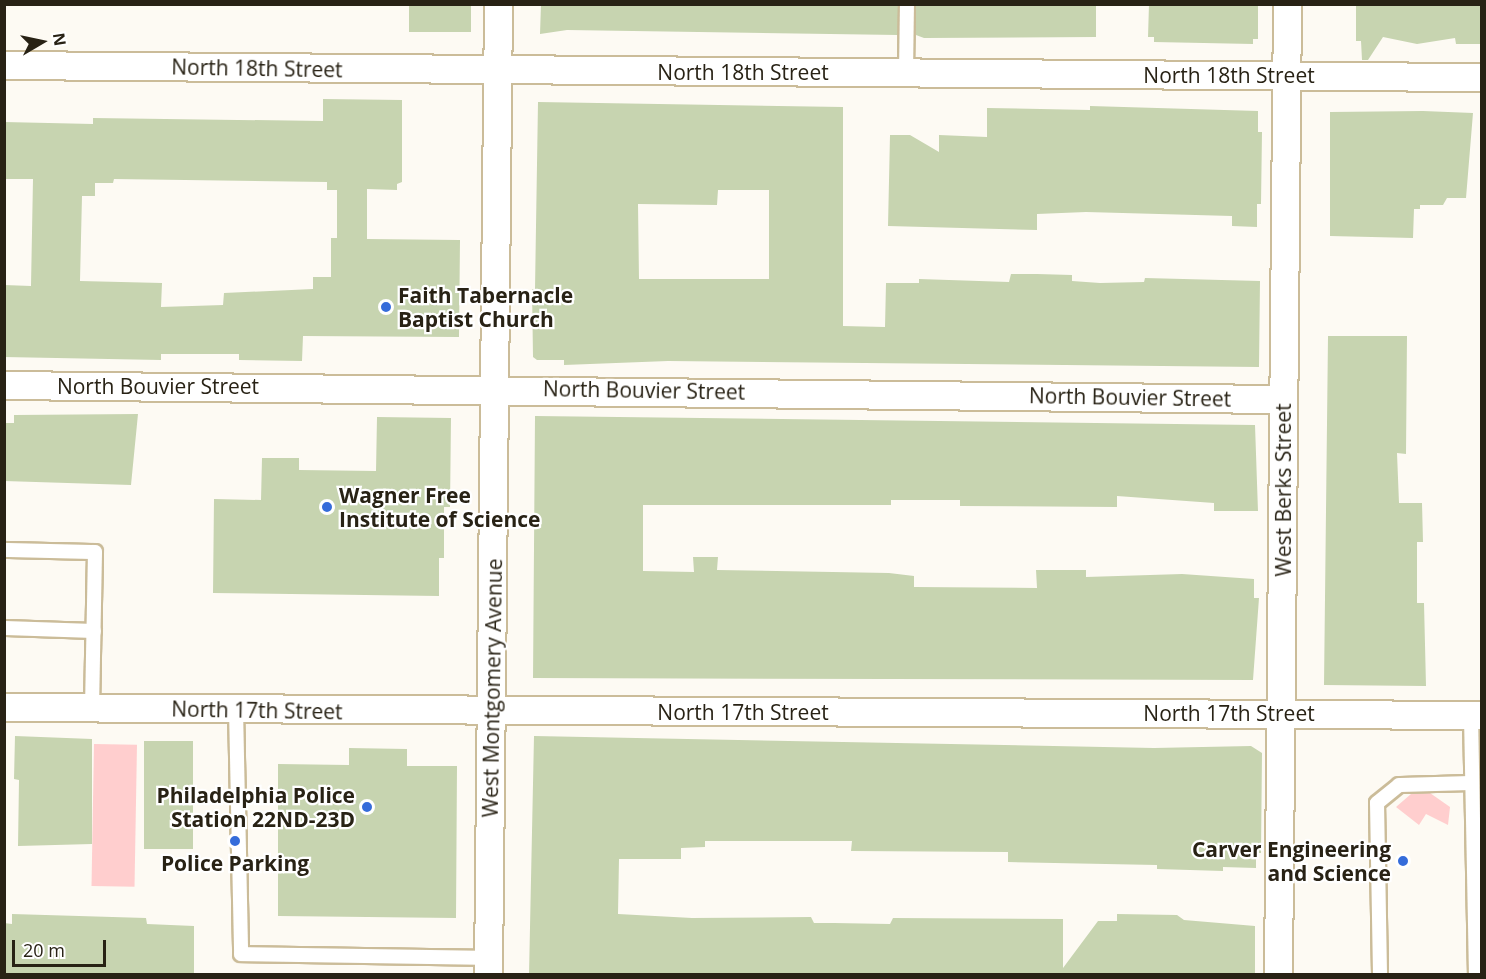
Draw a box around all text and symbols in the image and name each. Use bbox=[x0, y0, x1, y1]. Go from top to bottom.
north arrow bbox=[12, 12, 72, 72]
text: N bbox=[48, 31, 72, 47]
street label: North 18th Street bbox=[171, 54, 343, 82]
street label: North 18th Street bbox=[657, 59, 829, 85]
street label: North 18th Street bbox=[1143, 62, 1315, 88]
place label: Faith Tabernacle Baptist Church bbox=[398, 282, 573, 332]
marker: Faith Tabernacle Baptist Church bbox=[379, 300, 393, 314]
street label: North Bouvier Street bbox=[57, 373, 259, 399]
street label: North Bouvier Street bbox=[543, 376, 745, 404]
street label: North Bouvier Street bbox=[1029, 383, 1231, 411]
street label: West Berks Street bbox=[1270, 403, 1296, 577]
place label: Wagner Free Institute of Science bbox=[339, 482, 540, 532]
marker: Wagner Free Institute of Science bbox=[320, 500, 334, 514]
street label: West Montgomery Avenue bbox=[477, 558, 507, 818]
street label: North 17th Street bbox=[171, 696, 343, 724]
street label: North 17th Street bbox=[657, 699, 829, 725]
street label: North 17th Street bbox=[1143, 700, 1315, 726]
place label: Philadelphia Police Station 22ND-23D bbox=[157, 782, 355, 832]
marker: Philadelphia Police Station 22ND-23D bbox=[360, 800, 374, 814]
marker: Police Parking bbox=[228, 834, 242, 848]
place label: Carver Engineering and Science bbox=[1192, 836, 1391, 886]
place label: Police Parking bbox=[161, 850, 309, 876]
marker: Carver Engineering and Science bbox=[1396, 854, 1410, 868]
scale bar bbox=[15, 928, 110, 966]
text: 20 m bbox=[23, 938, 65, 962]

